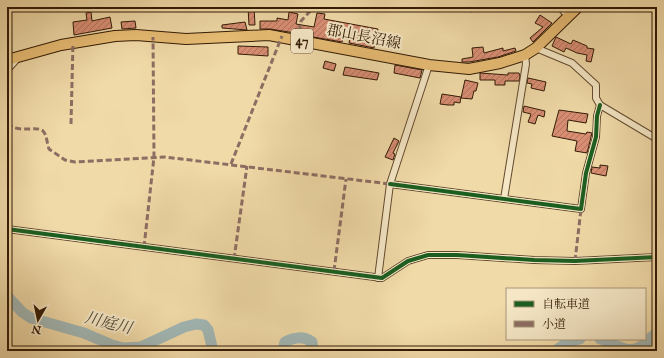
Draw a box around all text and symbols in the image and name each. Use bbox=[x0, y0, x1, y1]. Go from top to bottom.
street label: 郡山長沼線 bbox=[325, 21, 403, 53]
road number: 47 bbox=[291, 29, 313, 53]
legend bbox=[506, 288, 646, 340]
text: 自転車道 bbox=[542, 297, 590, 312]
north arrow bbox=[18, 300, 58, 340]
water label: 川庭川 bbox=[82, 308, 136, 340]
text: 小道 bbox=[542, 317, 566, 332]
text: N bbox=[30, 321, 43, 337]

